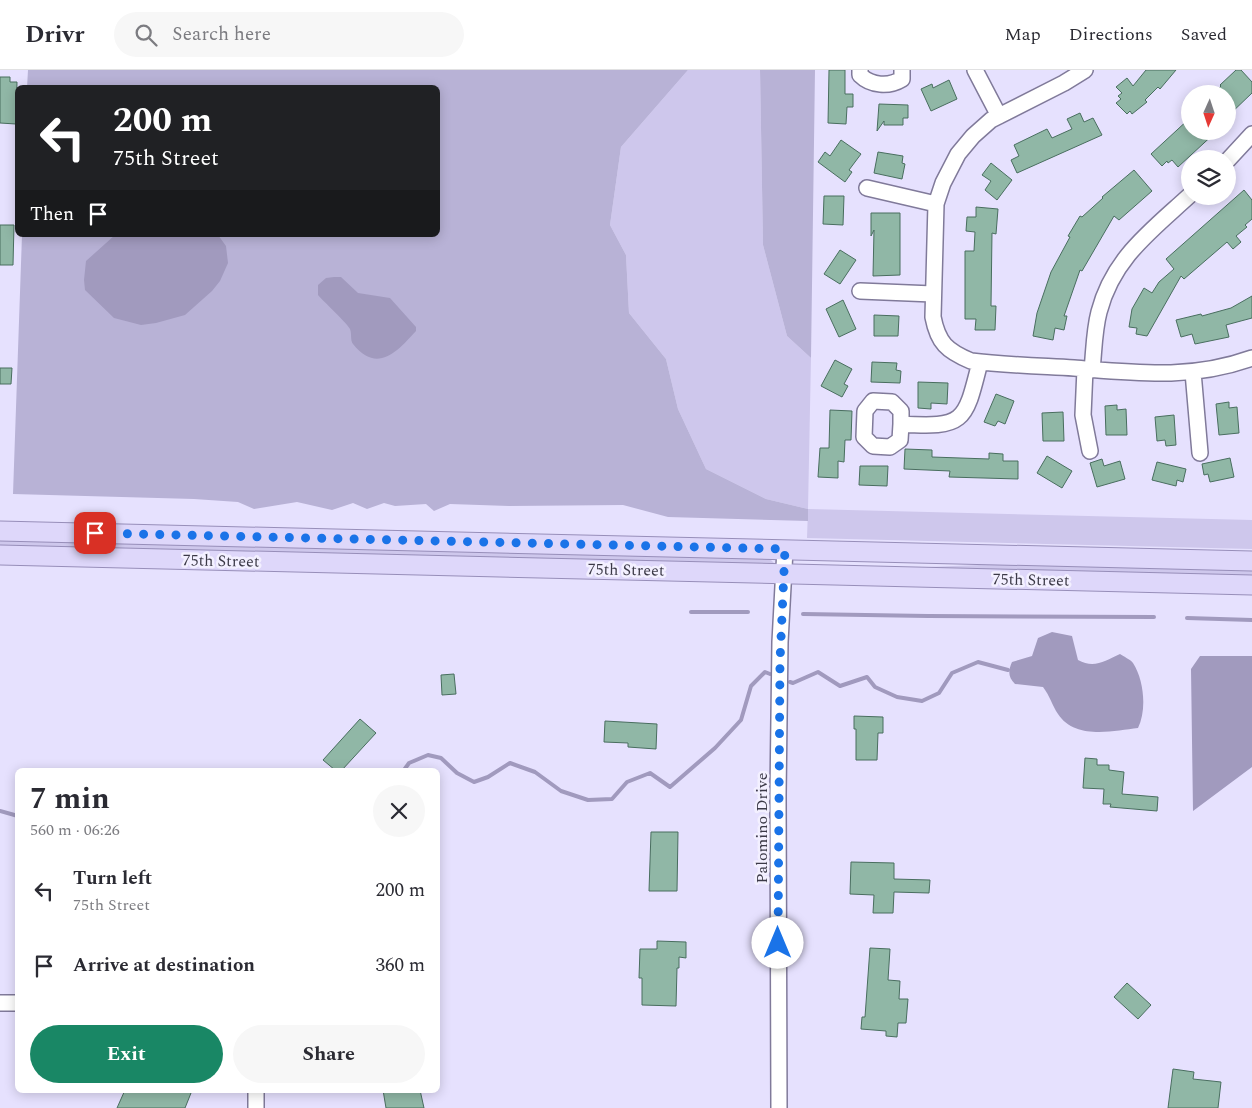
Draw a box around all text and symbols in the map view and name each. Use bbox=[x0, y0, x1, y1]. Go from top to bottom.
search box bbox=[114, 12, 464, 57]
text: Drivr bbox=[25, 17, 84, 53]
text: Search here bbox=[172, 20, 271, 49]
icon: search bbox=[132, 21, 160, 49]
text: Map bbox=[1005, 21, 1041, 48]
text: Directions bbox=[1069, 21, 1153, 48]
text: Saved bbox=[1181, 21, 1227, 48]
north arrow bbox=[1181, 85, 1236, 140]
map controls bbox=[1181, 85, 1236, 205]
text: 200 m bbox=[113, 94, 212, 147]
icon: left bbox=[30, 105, 95, 170]
text: 75th Street bbox=[113, 142, 219, 175]
button: layers bbox=[1181, 150, 1236, 205]
text: Then bbox=[30, 200, 74, 229]
icon: arrive bbox=[84, 200, 112, 228]
pin bbox=[74, 512, 116, 554]
icon: arrive bbox=[81, 519, 109, 547]
street label: 75th Street bbox=[182, 548, 260, 574]
street label: 75th Street bbox=[587, 557, 665, 583]
street label: 75th Street bbox=[992, 567, 1070, 593]
street label: Palomino Drive bbox=[750, 773, 774, 883]
text: 7 min bbox=[30, 776, 110, 822]
button: close bbox=[373, 785, 425, 837]
text: 560 m · 06:26 bbox=[30, 818, 120, 842]
text: Turn left bbox=[73, 864, 152, 893]
text: 200 m bbox=[375, 876, 425, 905]
icon: left bbox=[30, 877, 58, 905]
text: 75th Street bbox=[73, 893, 150, 917]
position arrow bbox=[751, 916, 803, 968]
text: Arrive at destination bbox=[73, 951, 255, 980]
text: 360 m bbox=[375, 951, 425, 980]
icon: arrive bbox=[30, 952, 58, 980]
button: Exit bbox=[30, 1025, 223, 1083]
button: Share bbox=[233, 1025, 425, 1083]

